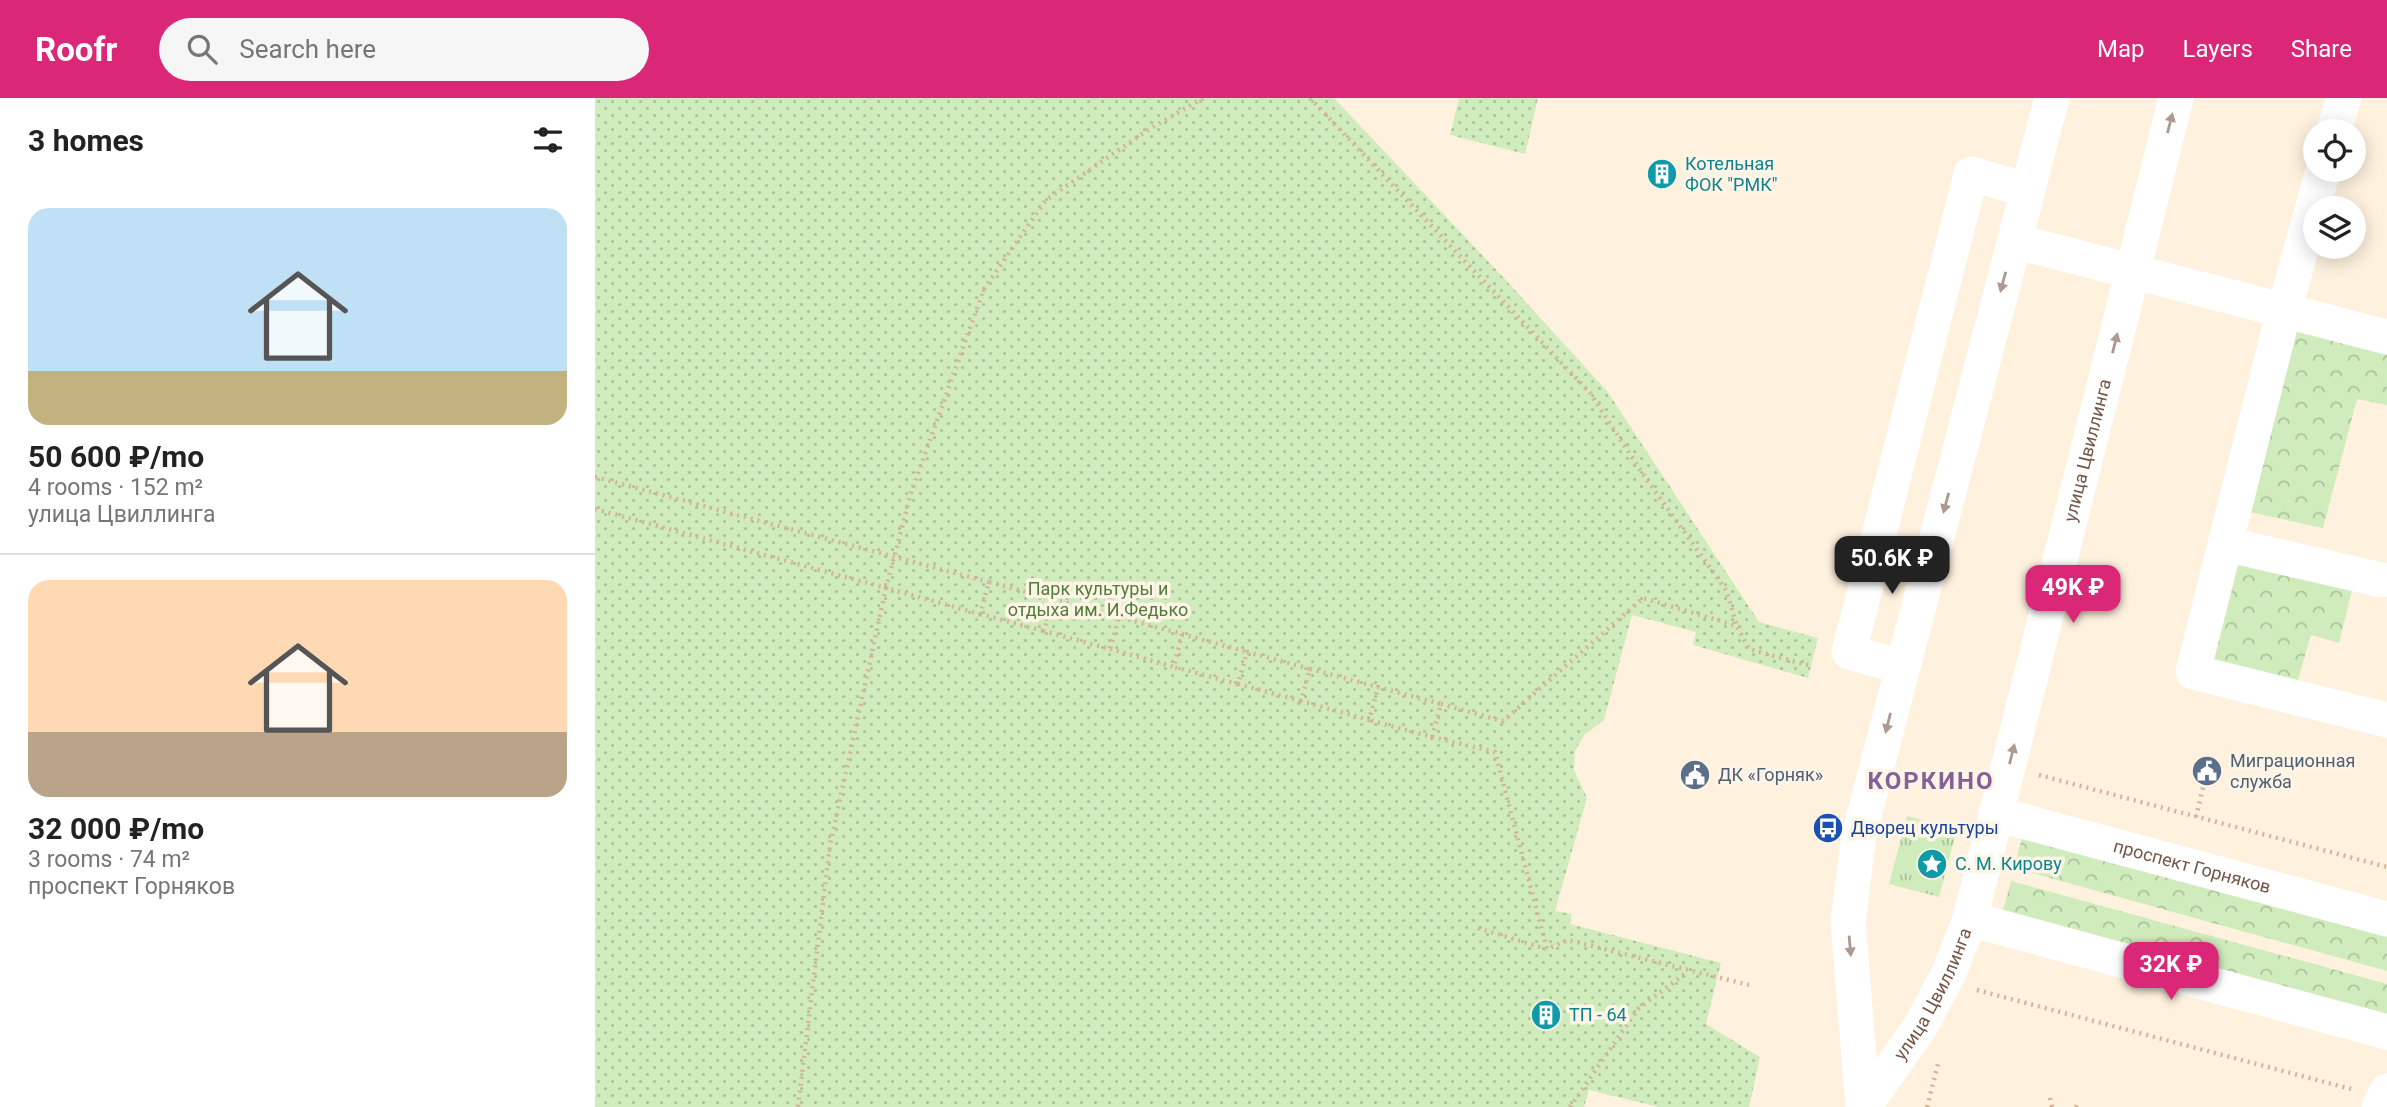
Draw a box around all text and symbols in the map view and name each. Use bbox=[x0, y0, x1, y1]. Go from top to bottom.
search box bbox=[159, 18, 649, 81]
text: Roofr bbox=[35, 30, 117, 69]
icon: search bbox=[183, 30, 221, 68]
text: Search here bbox=[239, 34, 376, 64]
text: Map bbox=[2097, 35, 2145, 63]
text: Layers bbox=[2183, 35, 2253, 63]
text: Share bbox=[2291, 35, 2352, 63]
one-way arrow bbox=[2165, 112, 2176, 134]
map controls bbox=[2303, 119, 2366, 259]
button: locate bbox=[2303, 119, 2366, 182]
icon: filters bbox=[529, 121, 567, 159]
text: 3 homes bbox=[28, 123, 144, 158]
place label: Котельная ФОК "РМК" bbox=[1685, 153, 1777, 195]
building icon: Котельная ФОК "РМК" bbox=[1645, 157, 1679, 191]
button: layers bbox=[2303, 196, 2366, 259]
icon: home bbox=[235, 253, 361, 379]
one-way arrow bbox=[1997, 272, 2008, 294]
one-way arrow bbox=[2110, 332, 2121, 354]
street label: улица Цвиллинга bbox=[2059, 377, 2115, 524]
text: 50 600 ₽/mo bbox=[28, 439, 204, 474]
text: 4 rooms · 152 m² bbox=[28, 474, 203, 501]
one-way arrow bbox=[1940, 492, 1950, 513]
text: улица Цвиллинга bbox=[28, 501, 215, 528]
pin: 50.6K ₽ bbox=[1827, 536, 1957, 596]
text: 50.6K ₽ bbox=[1851, 545, 1933, 572]
pin: 49K ₽ bbox=[2024, 566, 2122, 625]
text: 49K ₽ bbox=[2042, 574, 2104, 601]
park label: Парк культуры и отдыха им. И.Федько bbox=[1008, 578, 1188, 620]
icon: home bbox=[235, 625, 361, 751]
one-way arrow bbox=[1882, 712, 1893, 734]
one-way arrow bbox=[2007, 743, 2018, 765]
place label: Миграционная служба bbox=[2230, 750, 2355, 792]
public building icon: Миграционная служба bbox=[2190, 754, 2224, 788]
public building icon: ДК «Горняк» bbox=[1678, 758, 1712, 792]
place label: ДК «Горняк» bbox=[1718, 764, 1823, 785]
district label: КОРКИНО bbox=[1868, 767, 1994, 795]
text: 32 000 ₽/mo bbox=[28, 811, 204, 846]
bus stop icon: Дворец культуры bbox=[1811, 811, 1845, 845]
place label: Дворец культуры bbox=[1851, 817, 1999, 838]
street label: проспект Горняков bbox=[2111, 835, 2273, 897]
text: 3 rooms · 74 m² bbox=[28, 846, 190, 873]
place icon: С. М. Кирову bbox=[1915, 847, 1949, 881]
place label: С. М. Кирову bbox=[1955, 853, 2062, 874]
text: проспект Горняков bbox=[28, 873, 235, 900]
street label: улица Цвиллинга bbox=[1889, 925, 1976, 1064]
one-way arrow bbox=[1845, 935, 1856, 957]
pin: 32K ₽ bbox=[2122, 942, 2220, 1002]
text: 32K ₽ bbox=[2140, 951, 2202, 978]
building icon: ТП - 64 bbox=[1529, 998, 1563, 1032]
place label: ТП - 64 bbox=[1569, 1004, 1627, 1025]

